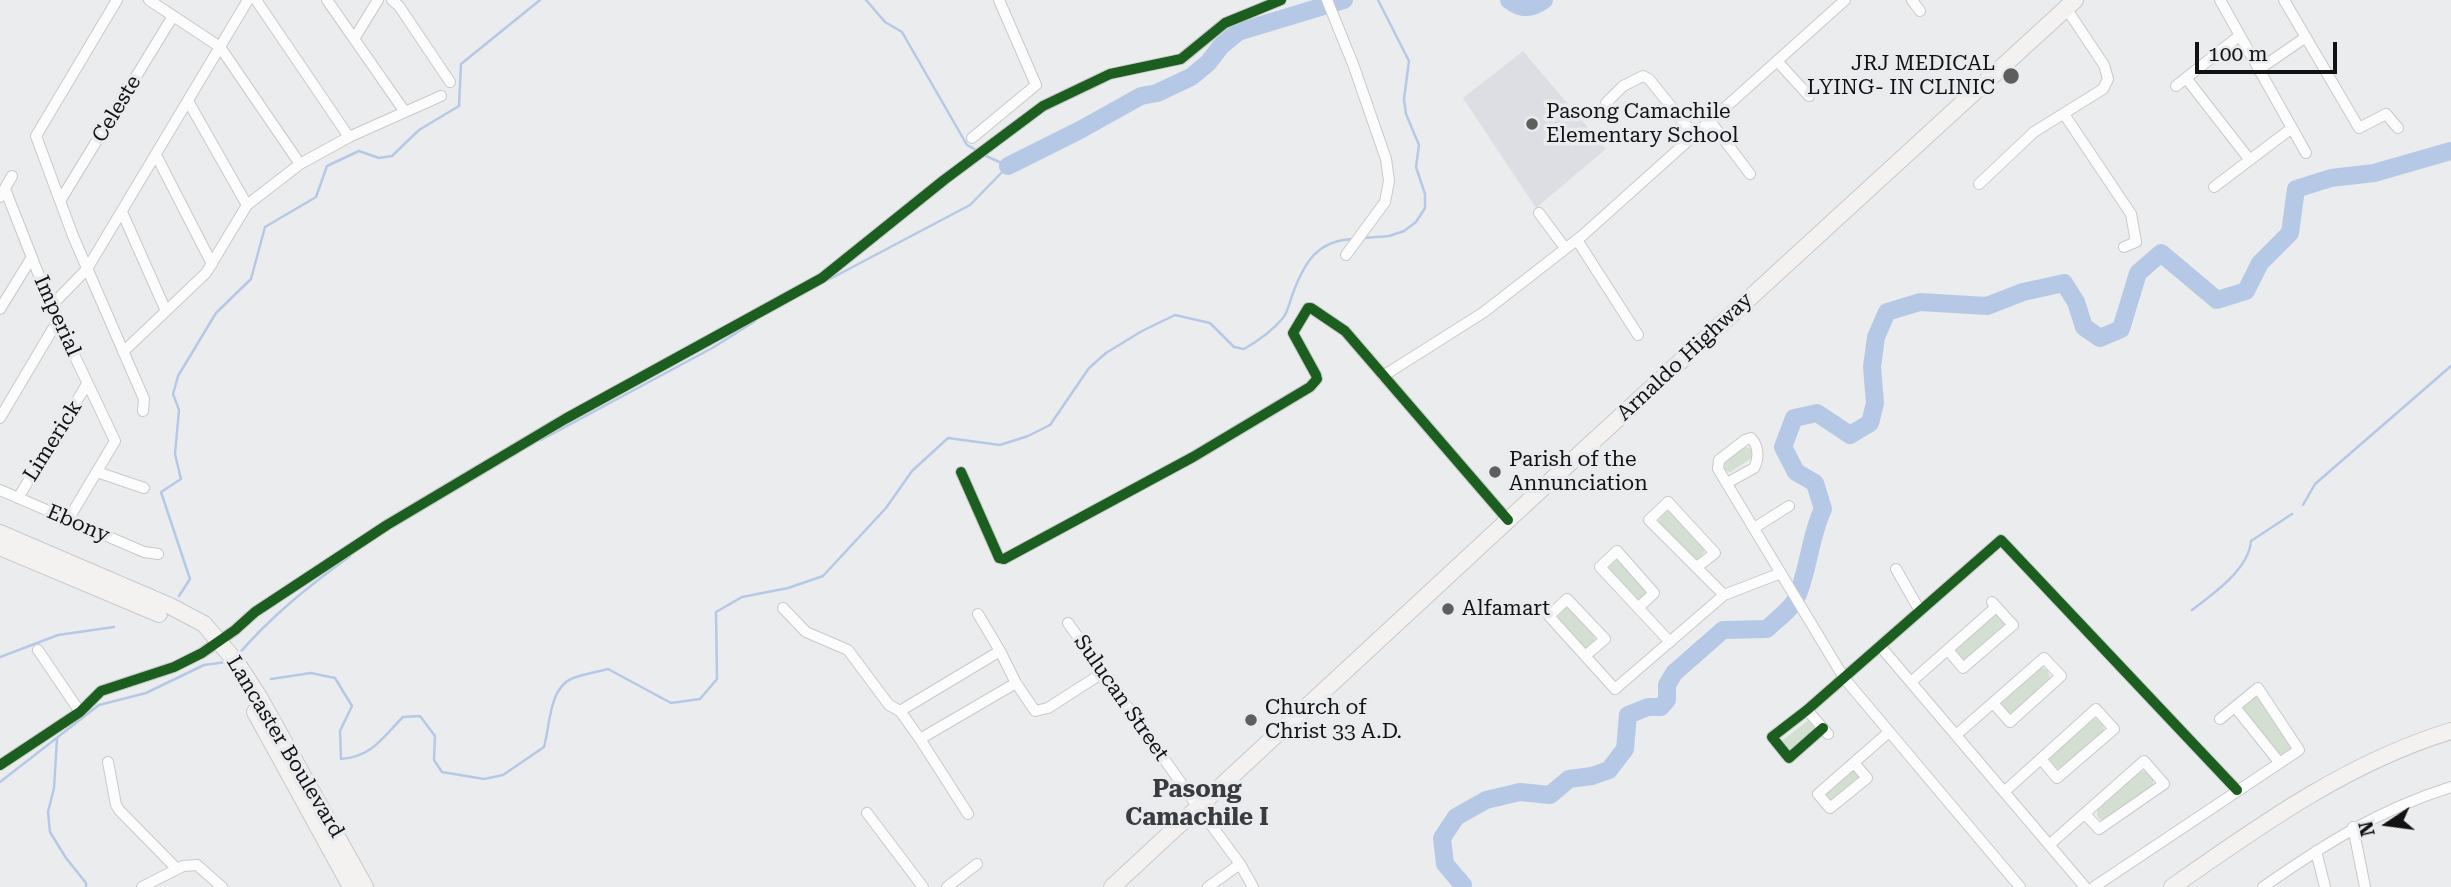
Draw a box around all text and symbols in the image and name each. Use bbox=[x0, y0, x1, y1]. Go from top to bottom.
scale bar bbox=[2199, 28, 2341, 72]
text: 100 m bbox=[2208, 42, 2268, 66]
place label: JRJ MEDICAL LYING- IN CLINIC bbox=[1807, 51, 1995, 101]
marker: JRJ MEDICAL LYING- IN CLINIC bbox=[2001, 66, 2021, 86]
street label: Celeste bbox=[87, 71, 147, 147]
place label: Pasong Camachile Elementary School bbox=[1546, 99, 1739, 149]
marker: Pasong Camachile Elementary School bbox=[1524, 116, 1540, 132]
street label: Imperial bbox=[28, 272, 86, 360]
street label: Arnaldo Highway bbox=[1612, 288, 1758, 426]
street label: Limerick bbox=[18, 396, 88, 486]
place label: Parish of the Annunciation bbox=[1509, 447, 1648, 497]
marker: Parish of the Annunciation bbox=[1487, 464, 1503, 480]
street label: Ebony bbox=[43, 500, 113, 548]
place label: Alfamart bbox=[1462, 596, 1550, 622]
marker: Alfamart bbox=[1440, 601, 1456, 617]
street label: Sulucan Street bbox=[1068, 630, 1174, 766]
street label: Lancaster Boulevard bbox=[221, 652, 349, 842]
place label: Church of Christ 33 A.D. bbox=[1265, 695, 1402, 745]
marker: Church of Christ 33 A.D. bbox=[1243, 712, 1259, 728]
district label: Pasong Camachile I bbox=[1125, 776, 1269, 832]
north arrow bbox=[2353, 789, 2423, 859]
text: N bbox=[2354, 819, 2380, 839]

